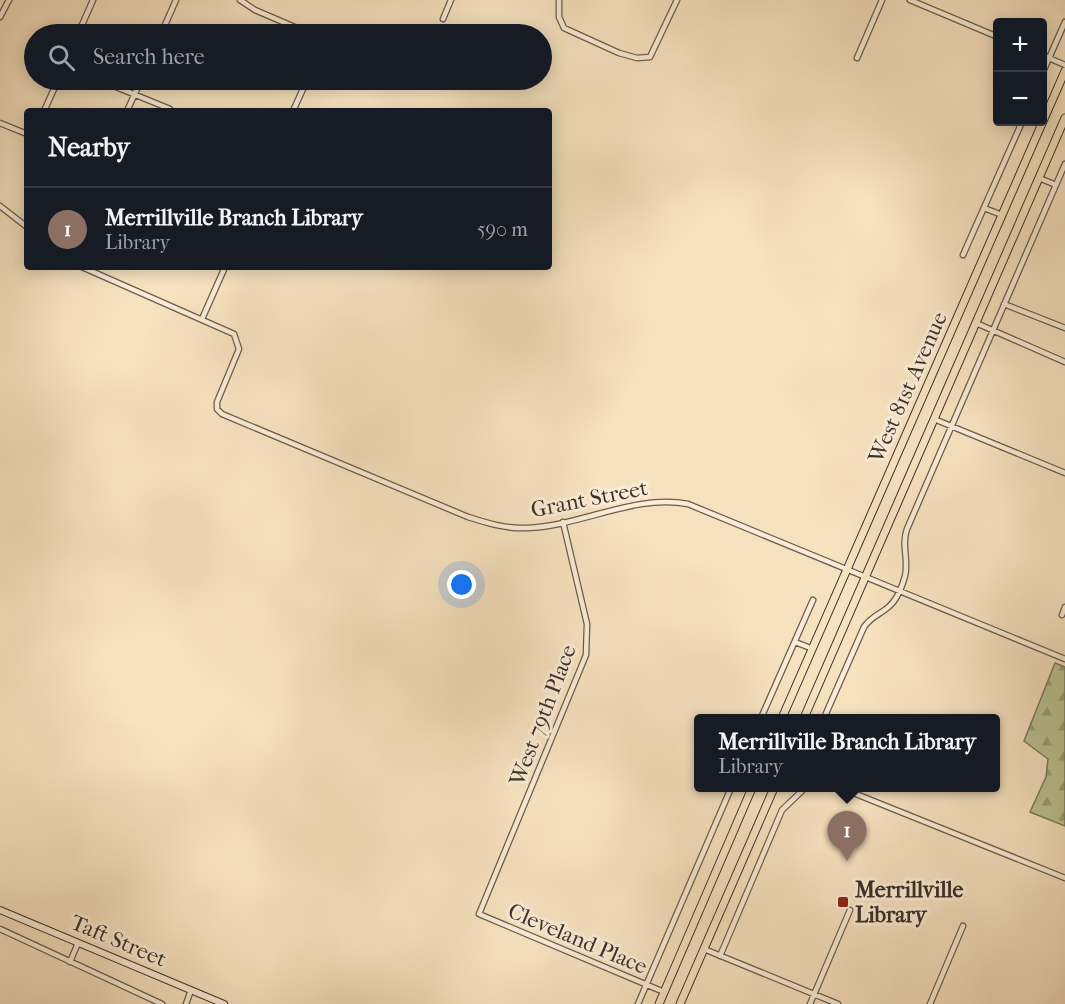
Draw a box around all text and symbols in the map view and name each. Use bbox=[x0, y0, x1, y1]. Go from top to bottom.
map controls bbox=[993, 18, 1047, 126]
button: + bbox=[993, 18, 1047, 72]
search box bbox=[24, 24, 552, 90]
icon: search bbox=[45, 41, 78, 74]
text: Search here bbox=[93, 44, 205, 70]
button: − bbox=[993, 72, 1047, 126]
text: Nearby bbox=[48, 132, 130, 163]
text: Merrillville Branch Library bbox=[105, 205, 363, 231]
text: 1 bbox=[64, 218, 71, 241]
text: 590 m bbox=[477, 218, 528, 241]
text: Library bbox=[105, 231, 170, 254]
street label: West 81st Avenue bbox=[863, 308, 953, 468]
street label: Grant Street bbox=[529, 475, 650, 523]
your location bbox=[447, 570, 476, 599]
street label: West 79th Place bbox=[504, 641, 582, 790]
popup bbox=[694, 714, 1000, 792]
text: Merrillville Branch Library bbox=[718, 729, 976, 755]
text: Library bbox=[718, 755, 783, 778]
pin: 1 bbox=[828, 812, 866, 861]
place label: Merrillville Library bbox=[854, 877, 963, 928]
marker: Merrillville Library bbox=[836, 895, 850, 909]
street label: Cleveland Place bbox=[504, 898, 651, 980]
street label: Taft Street bbox=[67, 909, 170, 973]

